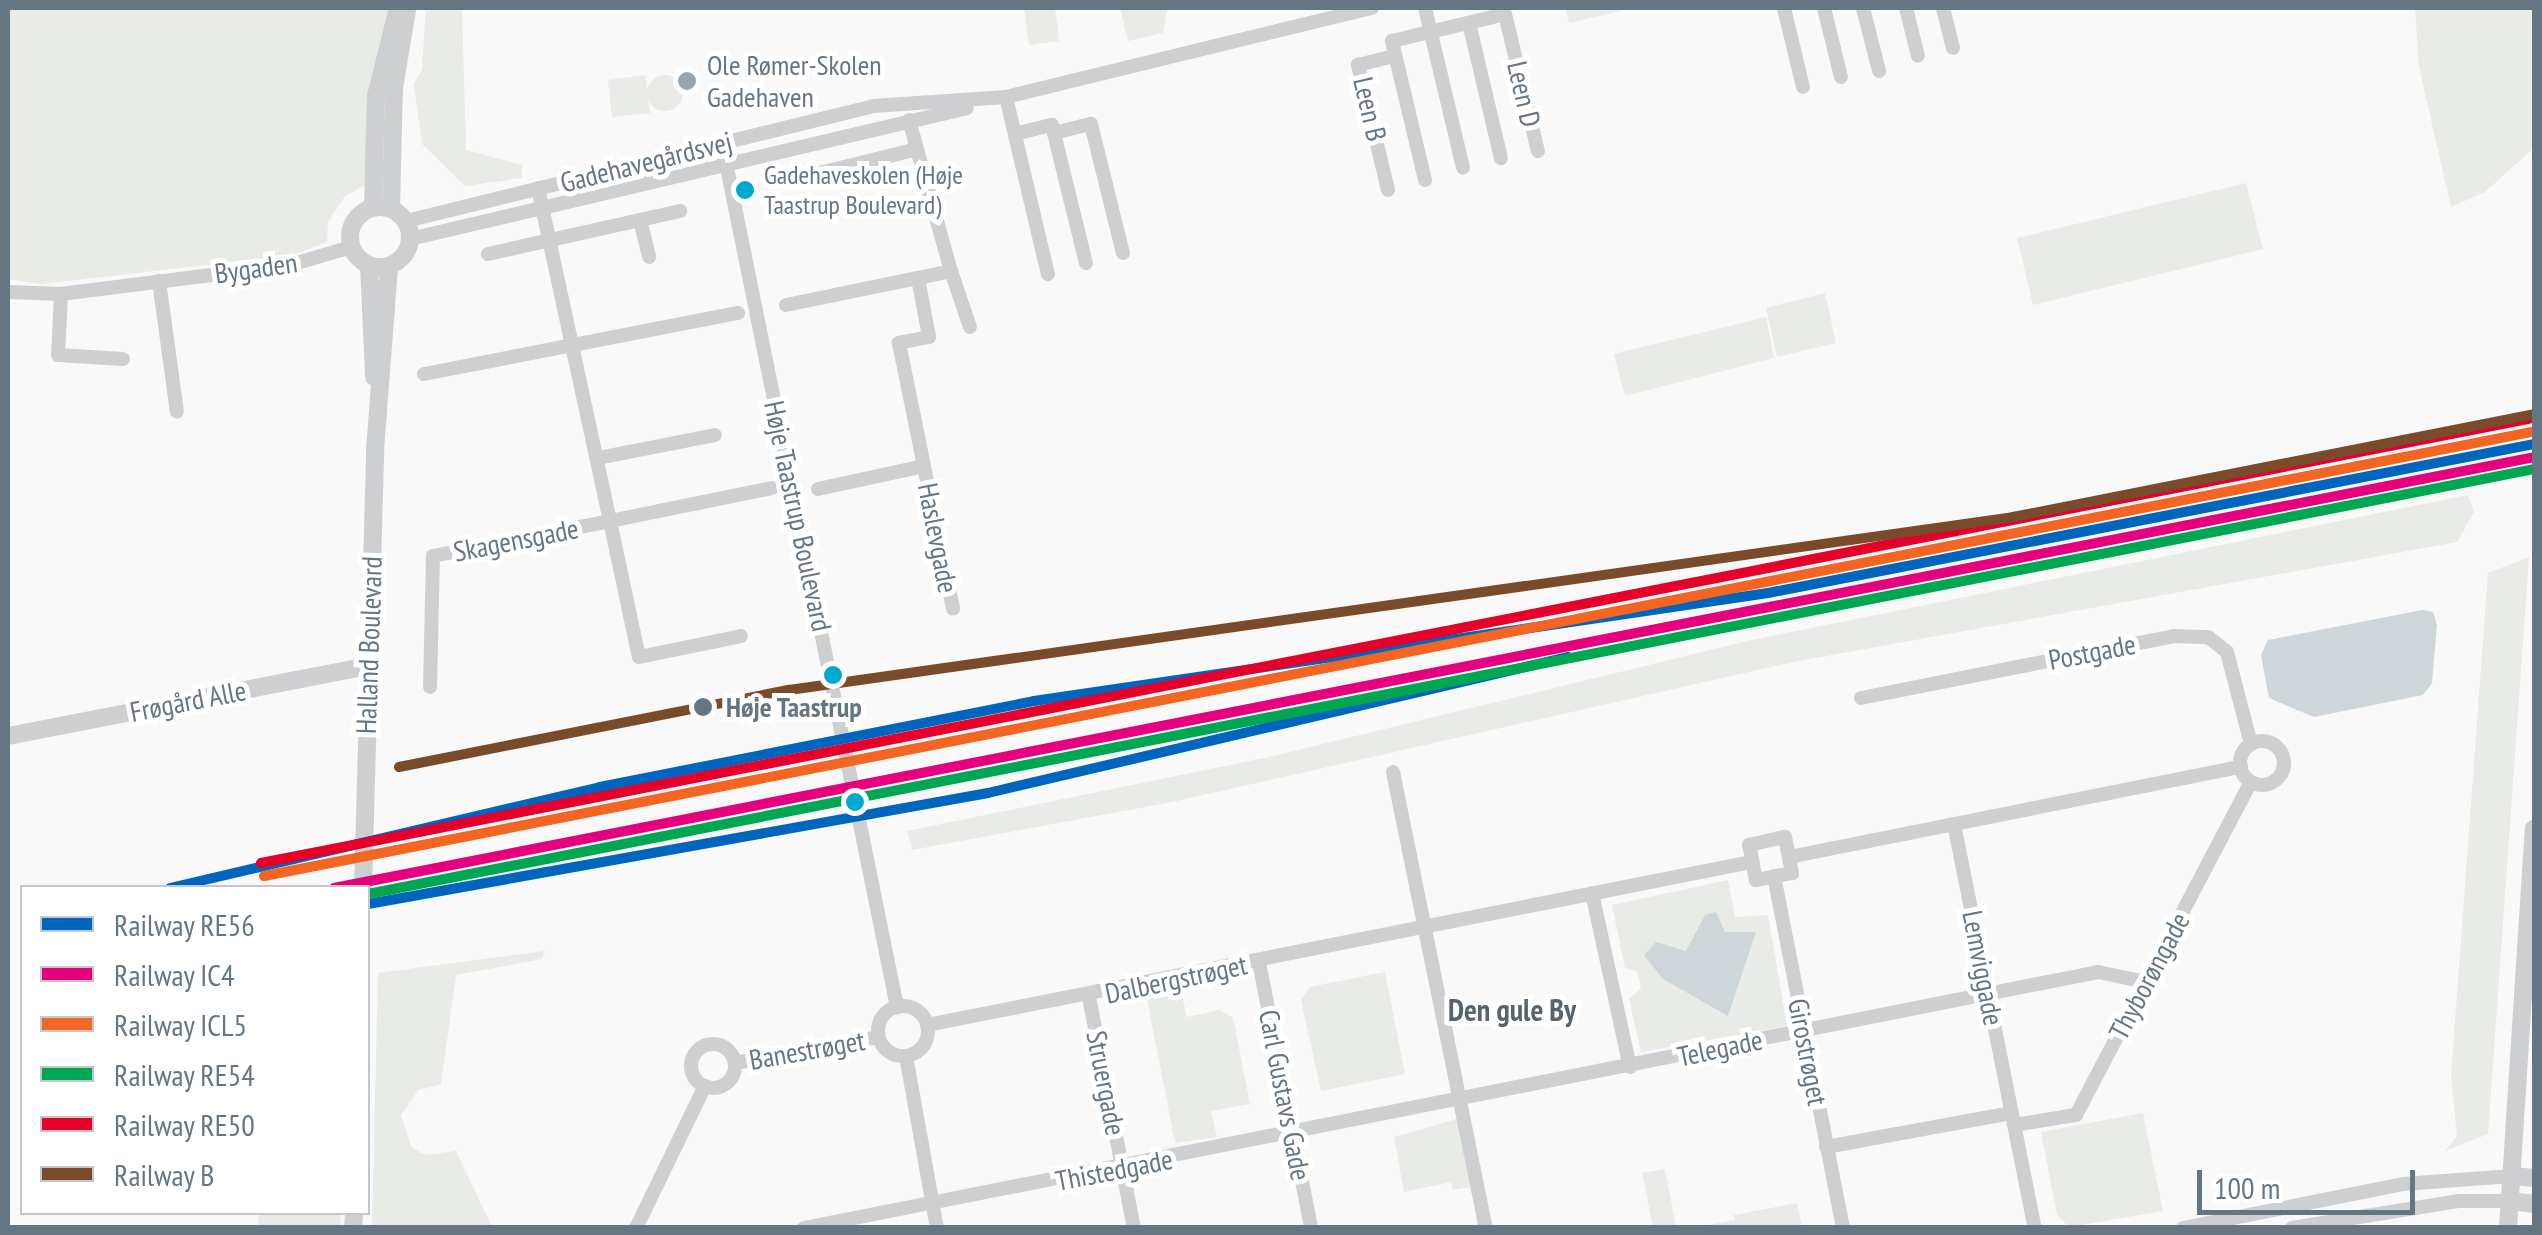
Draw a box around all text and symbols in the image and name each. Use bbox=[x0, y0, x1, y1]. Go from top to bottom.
place label: Ole Rømer-Skolen Gadehaven bbox=[707, 48, 882, 114]
street label: Leen D bbox=[1500, 58, 1548, 130]
marker: Ole Rømer-Skolen Gadehaven bbox=[676, 70, 698, 92]
street label: Leen B bbox=[1346, 74, 1394, 144]
street label: Gadehavegårdsvej bbox=[557, 124, 735, 200]
place label: Gadehaveskolen (Høje Taastrup Boulevard) bbox=[764, 159, 963, 220]
marker: Gadehaveskolen (Høje Taastrup Boulevard) bbox=[735, 180, 755, 200]
street label: Bygaden bbox=[213, 246, 299, 290]
street label: Høje Taastrup Boulevard bbox=[757, 397, 839, 635]
street label: Haslevgade bbox=[911, 480, 965, 596]
street label: Skagensgade bbox=[451, 511, 581, 569]
street label: Halland Boulevard bbox=[349, 556, 389, 734]
street label: Postgade bbox=[2046, 627, 2138, 677]
unlabelled marker bbox=[823, 665, 843, 685]
street label: Frøgård Alle bbox=[127, 673, 249, 729]
place label: Høje Taastrup bbox=[726, 690, 863, 724]
marker: Høje Taastrup bbox=[690, 694, 716, 720]
unlabelled marker bbox=[845, 792, 865, 812]
legend bbox=[20, 885, 370, 1215]
text: Railway RE56 bbox=[114, 905, 255, 944]
street label: Thyborøngade bbox=[2102, 907, 2196, 1045]
street label: Lemviggade bbox=[1955, 908, 2011, 1028]
street label: Dalbergstrøget bbox=[1102, 948, 1250, 1010]
text: Railway IC4 bbox=[114, 955, 235, 994]
district label: Den gule By bbox=[1448, 992, 1576, 1028]
street label: Girostrøget bbox=[1781, 996, 1835, 1108]
text: Railway ICL5 bbox=[114, 1005, 247, 1044]
street label: Carl Gustavs Gade bbox=[1252, 1007, 1318, 1183]
street label: Banestrøget bbox=[747, 1023, 867, 1077]
street label: Telegade bbox=[1674, 1023, 1766, 1073]
street label: Struergade bbox=[1079, 1028, 1133, 1138]
text: Railway RE54 bbox=[114, 1055, 255, 1094]
text: Railway RE50 bbox=[114, 1105, 255, 1144]
street label: Thistedgade bbox=[1053, 1142, 1175, 1198]
scale bar bbox=[2202, 1150, 2420, 1212]
text: Railway B bbox=[114, 1155, 215, 1194]
text: 100 m bbox=[2214, 1168, 2280, 1207]

